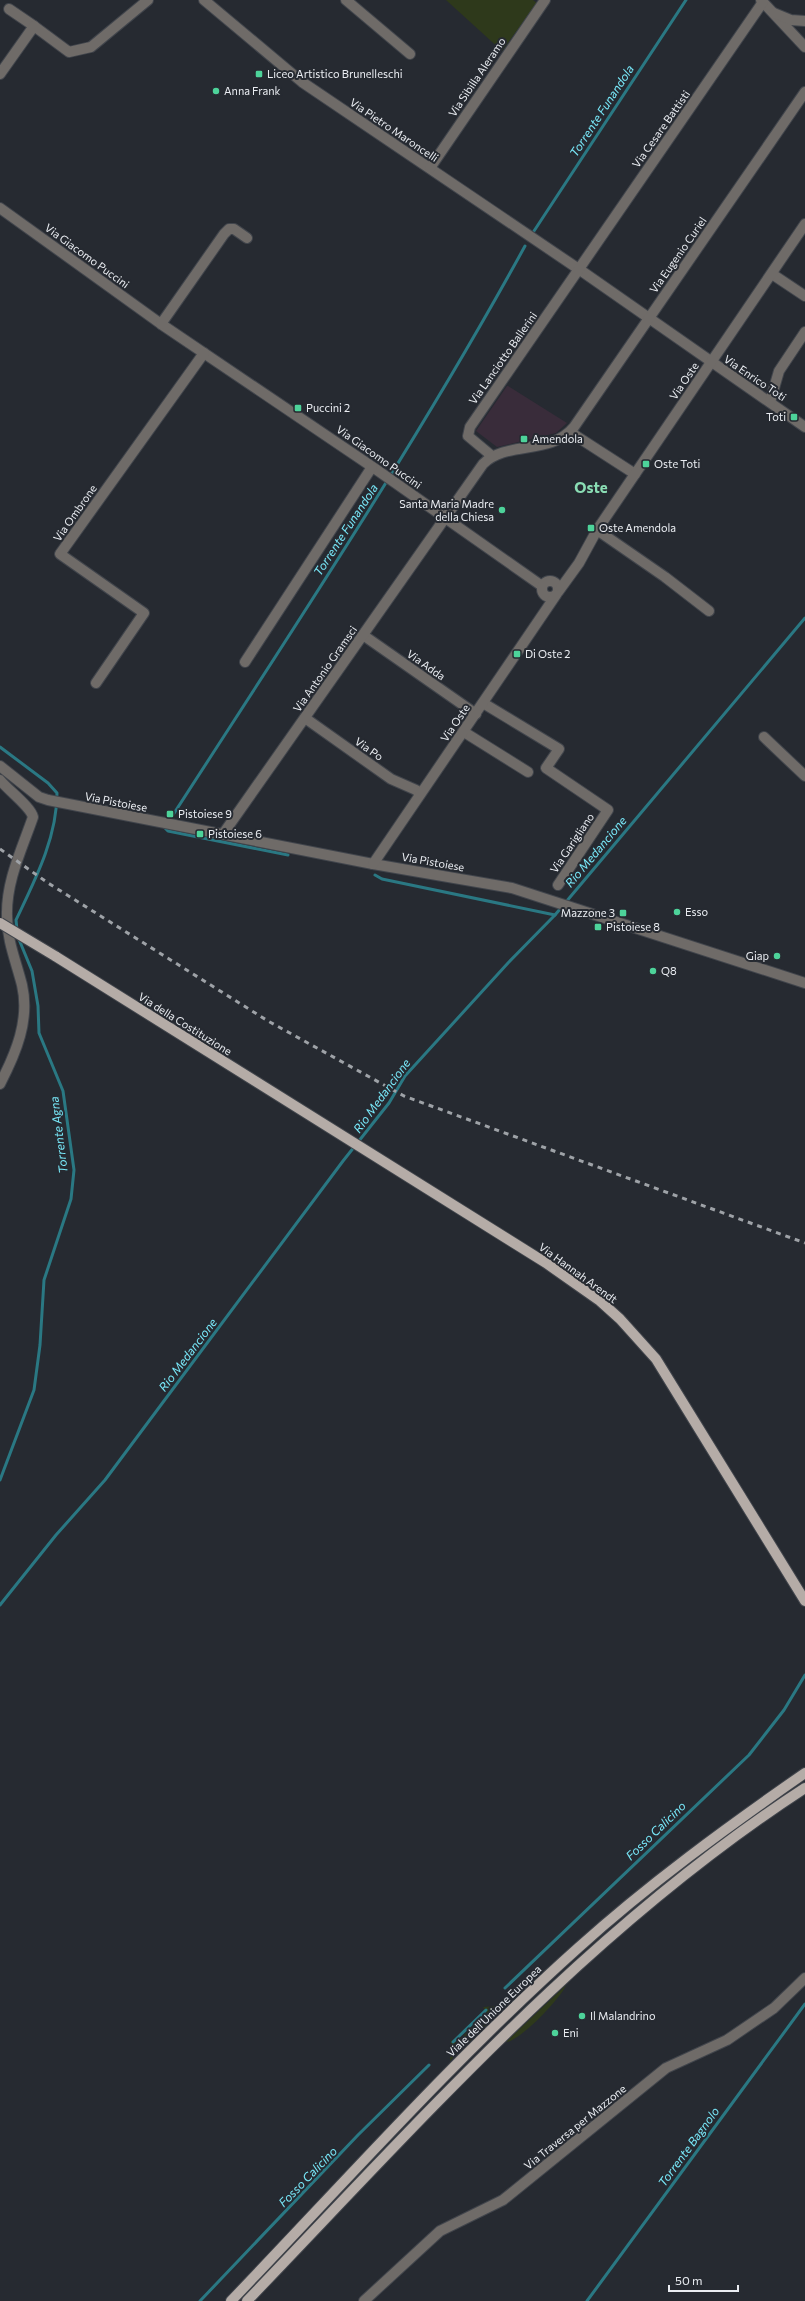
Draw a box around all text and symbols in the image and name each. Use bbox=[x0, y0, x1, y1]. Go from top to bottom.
street label: Via Sibilla Aleramo bbox=[445, 34, 508, 119]
water label: Torrente Funandola bbox=[566, 62, 636, 159]
place label: Liceo Artistico Brunelleschi bbox=[267, 67, 403, 80]
marker: Liceo Artistico Brunelleschi bbox=[254, 69, 264, 79]
place label: Anna Frank bbox=[224, 84, 281, 97]
marker: Anna Frank bbox=[211, 86, 221, 96]
street label: Via Cesare Battisti bbox=[629, 87, 692, 170]
street label: Via Pietro Maroncelli bbox=[348, 95, 441, 164]
street label: Via Eugenio Curiel bbox=[646, 214, 709, 295]
street label: Via Giacomo Puccini bbox=[43, 221, 132, 291]
street label: Via Lanciotto Ballerini bbox=[466, 309, 539, 406]
street label: Via Enrico Toti bbox=[722, 352, 789, 403]
street label: Via Oste bbox=[666, 359, 701, 402]
place label: Puccini 2 bbox=[306, 401, 350, 414]
marker: Puccini 2 bbox=[293, 403, 303, 413]
place label: Toti bbox=[766, 410, 786, 423]
marker: Toti bbox=[789, 412, 799, 422]
street label: Via Giacomo Puccini bbox=[334, 422, 425, 491]
place label: Amendola bbox=[532, 432, 583, 445]
marker: Amendola bbox=[519, 434, 529, 444]
place label: Oste Toti bbox=[654, 457, 701, 470]
marker: Oste Toti bbox=[641, 459, 651, 469]
district label: Oste bbox=[574, 478, 608, 496]
water label: Torrente Funandola bbox=[310, 481, 380, 578]
street label: Via Ombrone bbox=[50, 482, 99, 544]
place label: Santa Maria Madre della Chiesa bbox=[399, 497, 494, 523]
marker: Santa Maria Madre della Chiesa bbox=[497, 505, 507, 515]
place label: Oste Amendola bbox=[599, 521, 676, 534]
marker: Oste Amendola bbox=[586, 523, 596, 533]
street label: Via Antonio Gramsci bbox=[290, 623, 359, 714]
street label: Via Adda bbox=[405, 647, 448, 683]
place label: Di Oste 2 bbox=[525, 647, 570, 660]
marker: Di Oste 2 bbox=[512, 649, 522, 659]
street label: Via Oste bbox=[437, 701, 472, 744]
street label: Via Po bbox=[353, 734, 386, 763]
street label: Via Pistoiese bbox=[84, 789, 149, 814]
place label: Pistoiese 9 bbox=[178, 807, 232, 820]
marker: Pistoiese 9 bbox=[165, 809, 175, 819]
street label: Via Garigliano bbox=[547, 810, 597, 875]
water label: Rio Medancione bbox=[562, 813, 629, 890]
place label: Pistoiese 6 bbox=[208, 827, 262, 840]
marker: Pistoiese 6 bbox=[195, 829, 205, 839]
street label: Via Pistoiese bbox=[401, 850, 466, 873]
place label: Esso bbox=[685, 905, 708, 918]
place label: Mazzone 3 bbox=[561, 906, 615, 919]
marker: Esso bbox=[672, 907, 682, 917]
marker: Mazzone 3 bbox=[618, 908, 628, 918]
place label: Pistoiese 8 bbox=[606, 920, 660, 933]
marker: Pistoiese 8 bbox=[593, 922, 603, 932]
place label: Giap bbox=[746, 949, 769, 962]
marker: Giap bbox=[772, 951, 782, 961]
place label: Q8 bbox=[661, 964, 677, 977]
marker: Q8 bbox=[648, 966, 658, 976]
street label: Via della Costituzione bbox=[136, 990, 235, 1058]
water label: Rio Medancione bbox=[350, 1055, 413, 1135]
water label: Torrente Agna bbox=[46, 1096, 70, 1175]
street label: Via Hannah Arendt bbox=[537, 1240, 620, 1306]
water label: Rio Medancione bbox=[155, 1315, 220, 1394]
water label: Fosso Calicino bbox=[622, 1798, 688, 1862]
street label: Viale dell'Unione Europea bbox=[444, 1962, 544, 2059]
place label: Il Malandrino bbox=[590, 2009, 656, 2022]
marker: Il Malandrino bbox=[577, 2011, 587, 2021]
place label: Eni bbox=[563, 2026, 579, 2039]
marker: Eni bbox=[550, 2028, 560, 2038]
street label: Via Traversa per Mazzone bbox=[521, 2081, 628, 2172]
water label: Torrente Bagnolo bbox=[655, 2104, 722, 2189]
water label: Fosso Calicino bbox=[275, 2143, 339, 2209]
scale bar bbox=[669, 2267, 738, 2293]
text: 50 m bbox=[675, 2273, 703, 2287]

